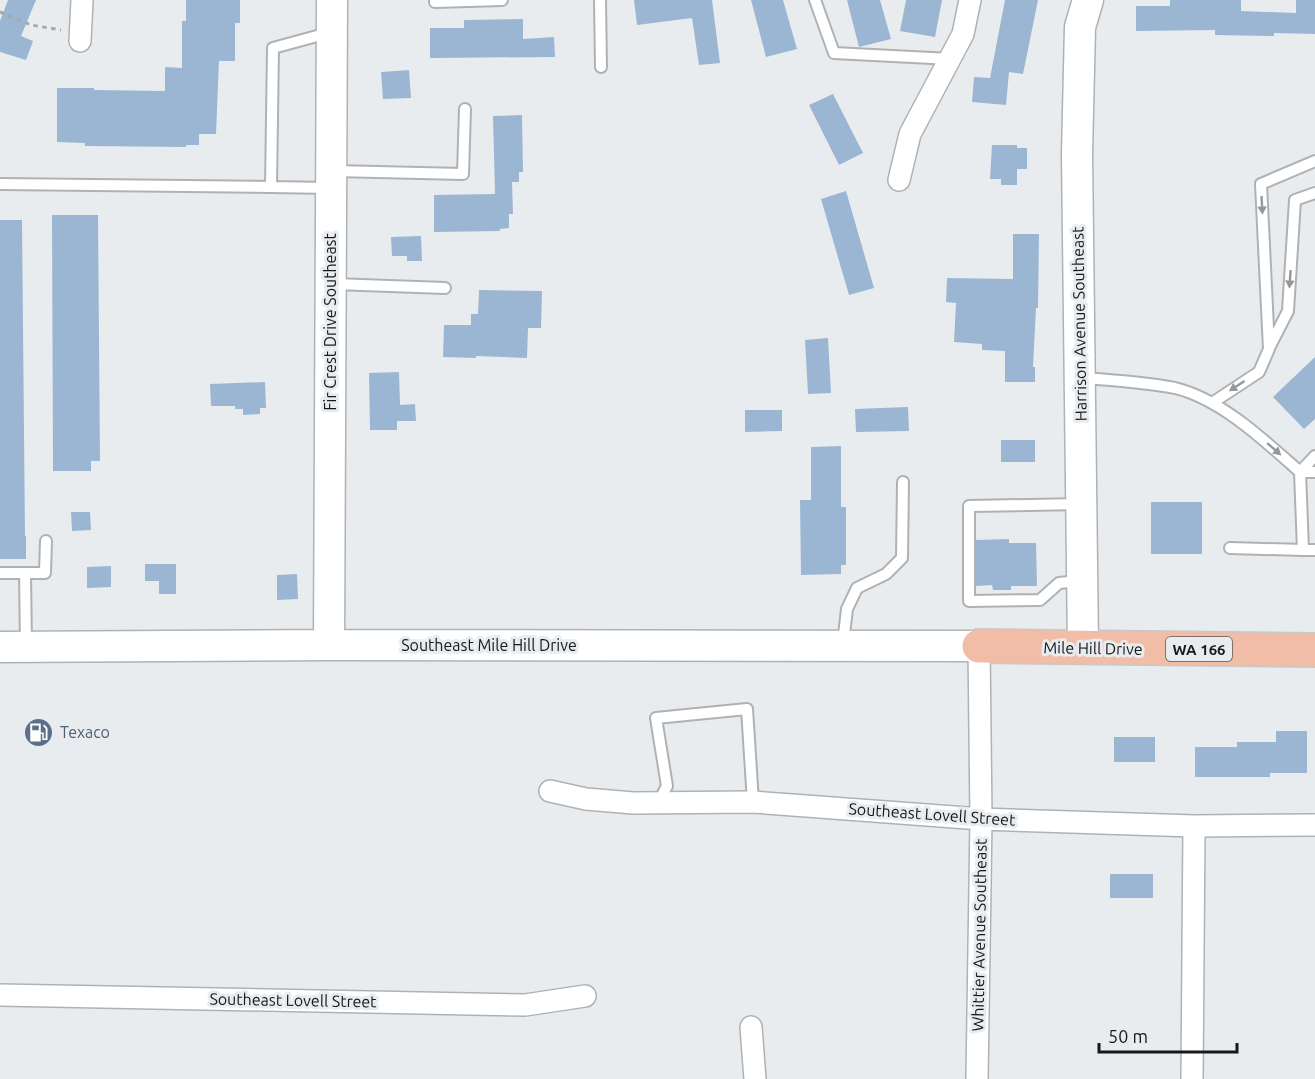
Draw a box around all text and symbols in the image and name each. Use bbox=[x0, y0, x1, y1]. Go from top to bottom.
one-way arrow bbox=[1258, 196, 1267, 215]
street label: Harrison Avenue Southeast bbox=[1068, 226, 1090, 421]
street label: Fir Crest Drive Southeast bbox=[321, 232, 339, 411]
one-way arrow bbox=[1285, 270, 1294, 289]
one-way arrow bbox=[1229, 381, 1246, 392]
one-way arrow bbox=[1266, 442, 1281, 455]
street label: Southeast Mile Hill Drive bbox=[401, 636, 577, 654]
road number: WA 166 bbox=[1166, 637, 1232, 661]
street label: Mile Hill Drive bbox=[1043, 638, 1143, 658]
fuel station icon: Texaco bbox=[23, 716, 55, 748]
place label: Texaco bbox=[60, 723, 110, 741]
street label: Southeast Lovell Street bbox=[848, 799, 1017, 829]
street label: Whittier Avenue Southeast bbox=[968, 838, 990, 1032]
street label: Southeast Lovell Street bbox=[209, 990, 377, 1010]
scale bar bbox=[1099, 1016, 1237, 1054]
text: 50 m bbox=[1108, 1026, 1148, 1046]

